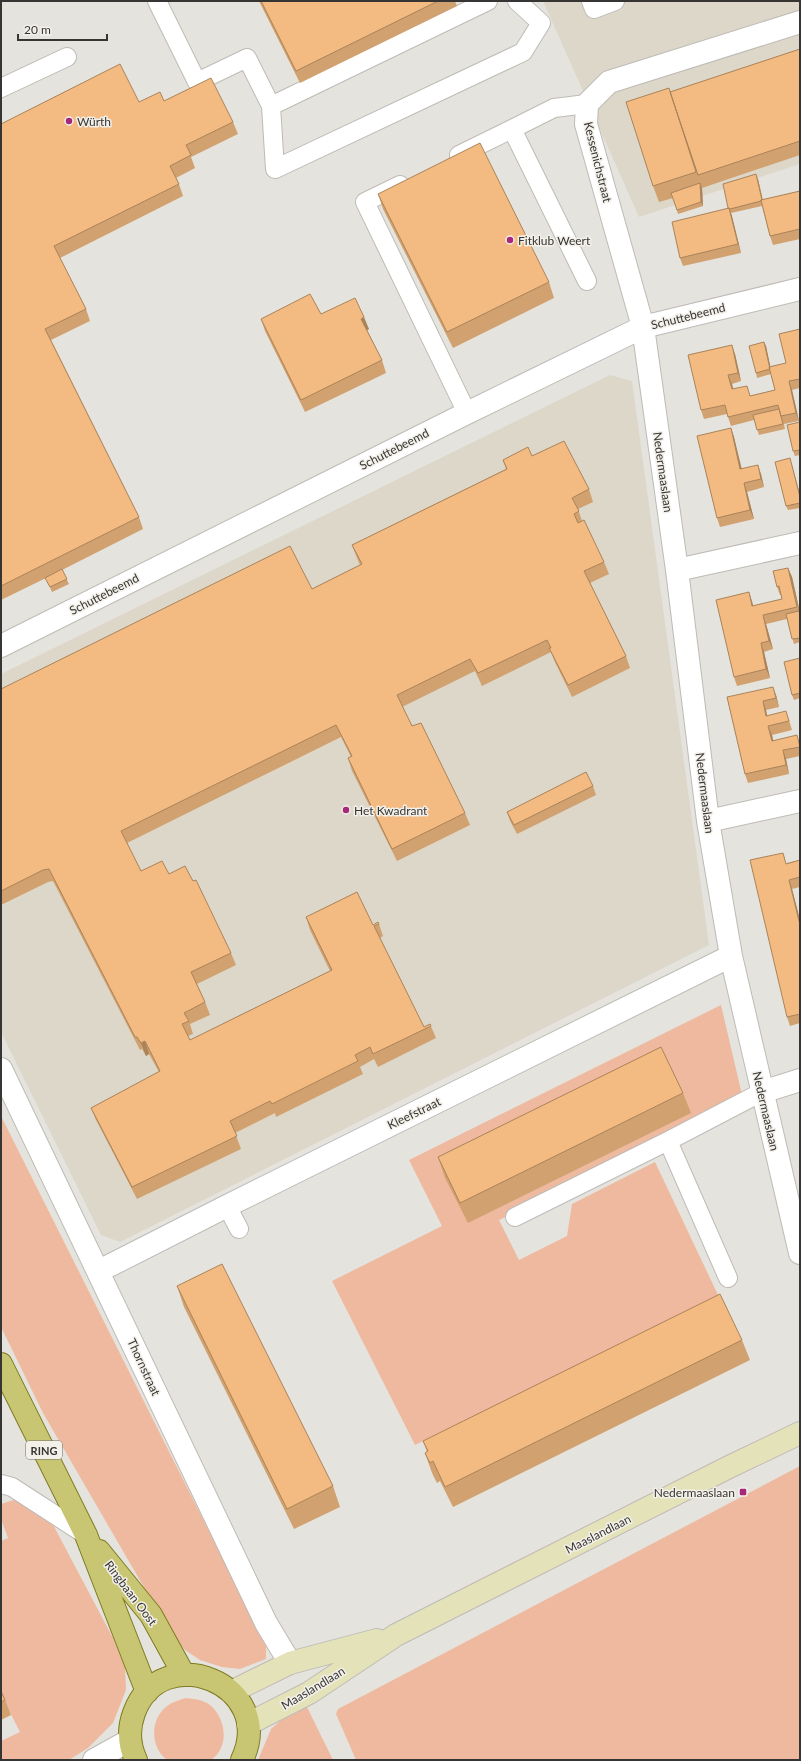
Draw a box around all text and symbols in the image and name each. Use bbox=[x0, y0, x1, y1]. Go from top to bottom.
scale bar bbox=[18, 16, 107, 42]
text: 20 m bbox=[24, 22, 51, 37]
place label: Würth bbox=[77, 114, 111, 129]
marker: Würth bbox=[64, 116, 74, 126]
street label: Kessenichstraat bbox=[581, 120, 615, 205]
place label: Fitklub Weert bbox=[518, 233, 591, 248]
marker: Fitklub Weert bbox=[505, 235, 515, 245]
street label: Schuttebeemd bbox=[649, 300, 727, 332]
street label: Schuttebeemd bbox=[357, 425, 431, 473]
street label: Nedermaaslaan bbox=[650, 431, 676, 513]
street label: Schuttebeemd bbox=[67, 570, 141, 618]
street label: Nedermaaslaan bbox=[693, 752, 717, 834]
place label: Het Kwadrant bbox=[354, 803, 428, 818]
marker: Het Kwadrant bbox=[341, 805, 351, 815]
street label: Nedermaaslaan bbox=[750, 1070, 782, 1152]
street label: Kleefstraat bbox=[385, 1093, 444, 1132]
street label: Thornstraat bbox=[124, 1336, 164, 1399]
road number: RING bbox=[26, 1441, 62, 1459]
place label: Nedermaaslaan bbox=[654, 1485, 735, 1500]
marker: Nedermaaslaan bbox=[738, 1487, 748, 1497]
street label: Maaslandlaan bbox=[563, 1511, 633, 1557]
street label: Ringbaan Oost bbox=[102, 1558, 161, 1629]
street label: Maaslandlaan bbox=[278, 1663, 348, 1713]

